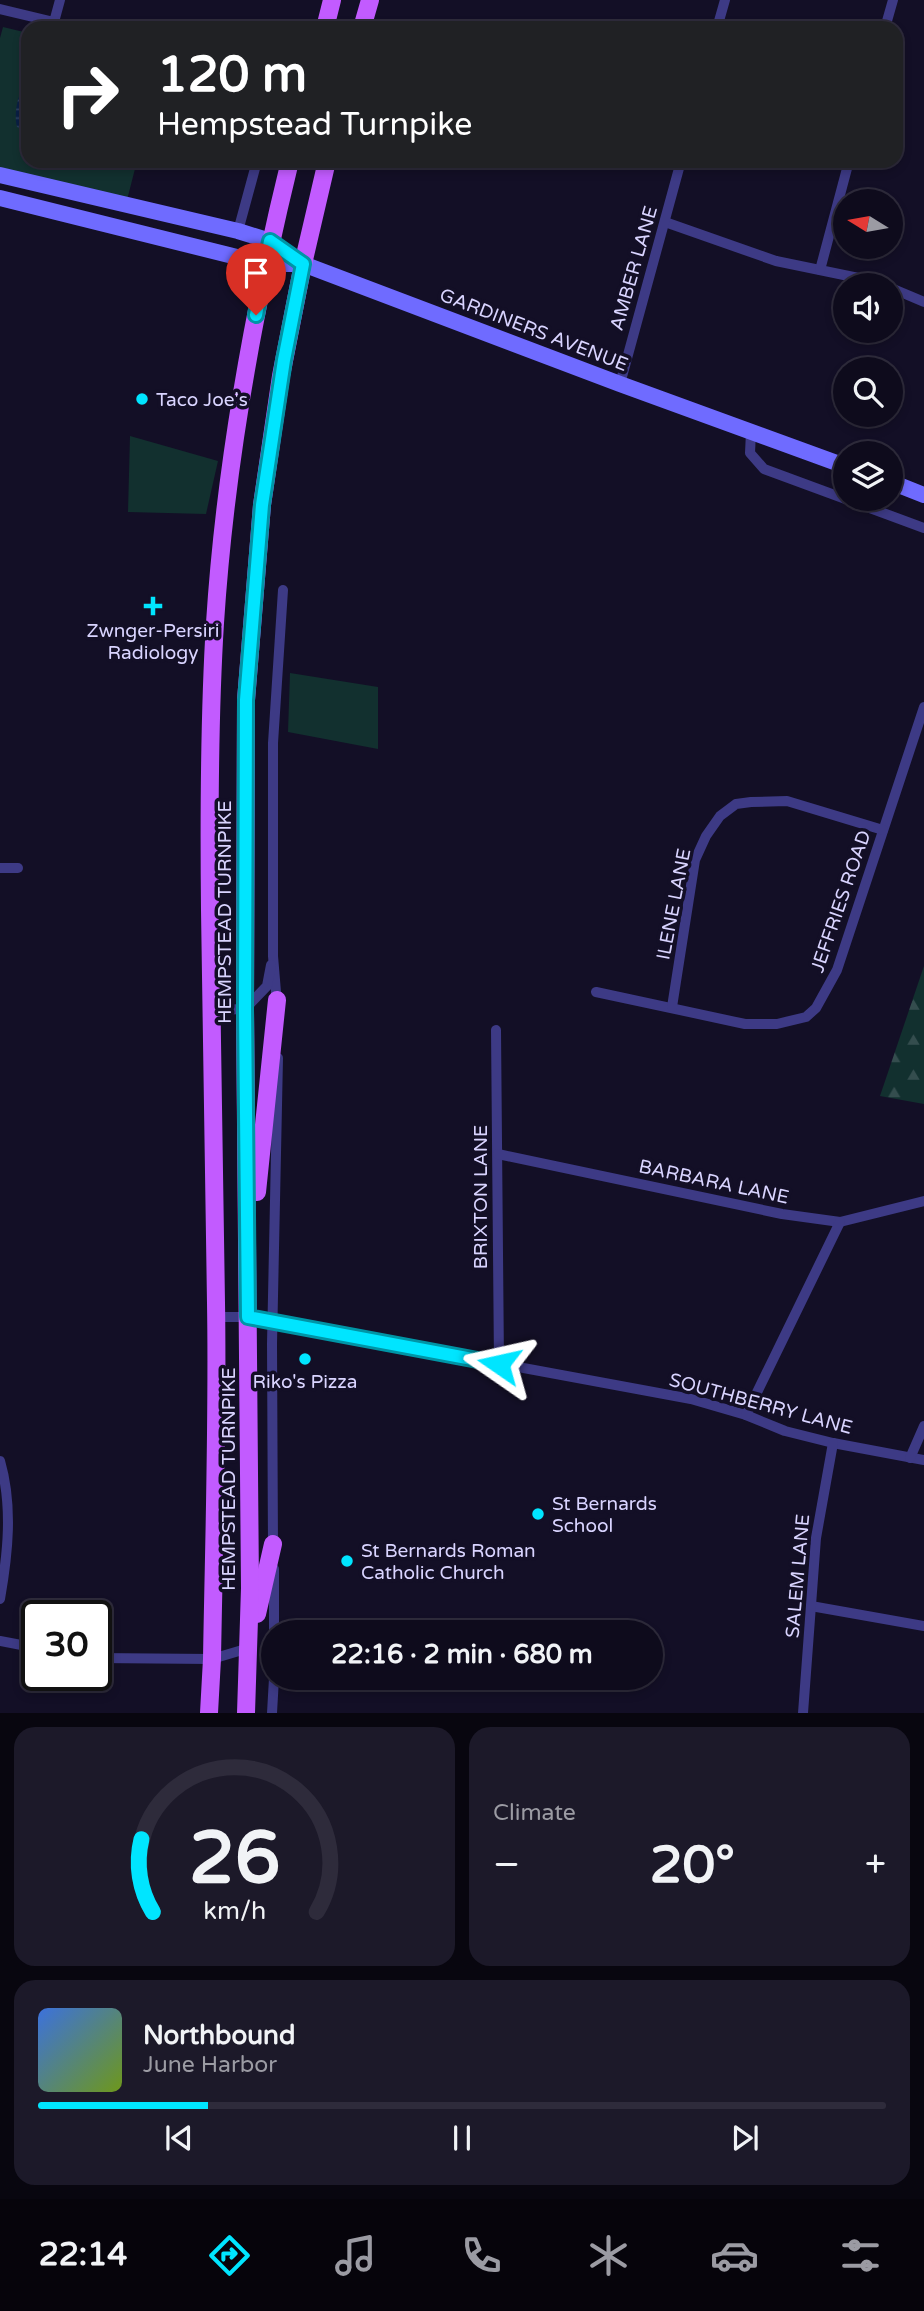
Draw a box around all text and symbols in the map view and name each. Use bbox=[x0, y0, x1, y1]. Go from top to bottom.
text: 120 m bbox=[157, 46, 307, 105]
icon: right bbox=[42, 49, 133, 140]
text: Hempstead Turnpike bbox=[157, 106, 472, 144]
north arrow bbox=[833, 189, 903, 259]
map controls bbox=[833, 189, 903, 511]
street label: AMBER LANE bbox=[606, 204, 662, 333]
pin bbox=[226, 243, 286, 315]
icon: arrive bbox=[237, 254, 275, 292]
button: sound bbox=[833, 273, 903, 343]
street label: GARDINERS AVENUE bbox=[436, 284, 631, 376]
button: search bbox=[833, 357, 903, 427]
place label: Taco Joe's bbox=[156, 389, 248, 411]
marker: Taco Joe's bbox=[134, 391, 150, 407]
button: layers bbox=[833, 441, 903, 511]
marker: Zwnger-Persiri Radiology bbox=[143, 596, 163, 616]
place label: Zwnger-Persiri Radiology bbox=[87, 620, 219, 664]
street label: HEMPSTEAD TURNPIKE bbox=[214, 800, 236, 1024]
street label: JEFFRIES ROAD bbox=[806, 827, 876, 975]
street label: ILENE LANE bbox=[652, 847, 696, 962]
street label: BRIXTON LANE bbox=[470, 1125, 492, 1269]
street label: BARBARA LANE bbox=[637, 1155, 791, 1209]
position arrow bbox=[462, 1327, 536, 1401]
marker: Riko's Pizza bbox=[297, 1351, 313, 1367]
street label: HEMPSTEAD TURNPIKE bbox=[218, 1367, 240, 1591]
street label: SOUTHBERRY LANE bbox=[667, 1369, 855, 1439]
place label: Riko's Pizza bbox=[253, 1371, 357, 1393]
place label: St Bernards School bbox=[552, 1493, 657, 1537]
marker: St Bernards School bbox=[530, 1506, 546, 1522]
street label: SALEM LANE bbox=[782, 1513, 814, 1639]
place label: St Bernards Roman Catholic Church bbox=[361, 1540, 536, 1584]
marker: St Bernards Roman Catholic Church bbox=[339, 1553, 355, 1569]
speed limit sign: 30 bbox=[21, 1600, 112, 1691]
text: 22:16 · 2 min · 680 m bbox=[331, 1639, 593, 1670]
text: Climate bbox=[493, 1799, 576, 1827]
text: 26 bbox=[189, 1816, 280, 1904]
text: 20° bbox=[650, 1834, 735, 1897]
text: − bbox=[493, 1842, 520, 1888]
text: + bbox=[865, 1842, 886, 1888]
text: km/h bbox=[203, 1896, 266, 1926]
text: Northbound bbox=[143, 2020, 295, 2051]
text: June Harbor bbox=[143, 2051, 277, 2079]
icon: previous bbox=[160, 2119, 198, 2157]
icon: pause bbox=[443, 2119, 481, 2157]
icon: next bbox=[726, 2119, 764, 2157]
icon: directions bbox=[205, 2231, 254, 2280]
icon: music bbox=[331, 2231, 380, 2280]
icon: phone bbox=[457, 2231, 506, 2280]
icon: climate bbox=[584, 2231, 633, 2280]
icon: car bbox=[710, 2231, 759, 2280]
icon: filters bbox=[836, 2231, 885, 2280]
text: 22:14 bbox=[39, 2236, 127, 2274]

